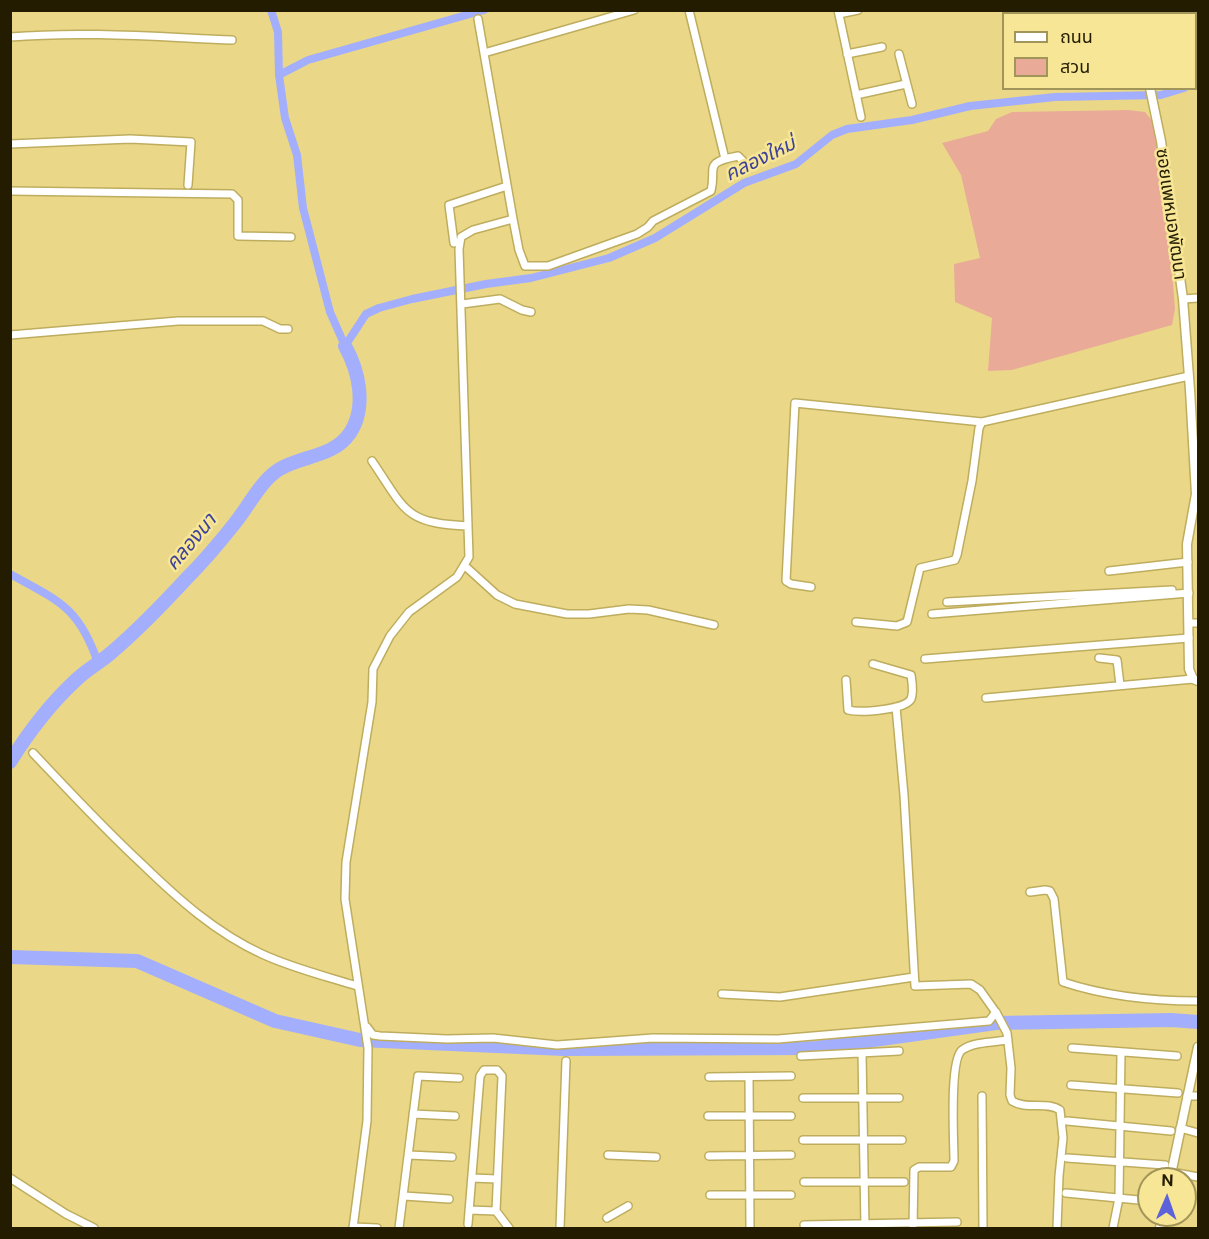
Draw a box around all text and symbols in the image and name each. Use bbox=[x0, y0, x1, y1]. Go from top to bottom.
legend bbox=[1002, 12, 1197, 90]
text: ถนน bbox=[1060, 26, 1093, 47]
text: สวน bbox=[1060, 56, 1090, 77]
water label: คลองใหม่ bbox=[721, 132, 799, 186]
street label: ซอยแพหมอพัฒนา bbox=[1151, 147, 1191, 281]
water label: คลองนา bbox=[160, 509, 222, 575]
north arrow bbox=[1137, 1167, 1197, 1227]
text: N bbox=[1161, 1171, 1174, 1190]

